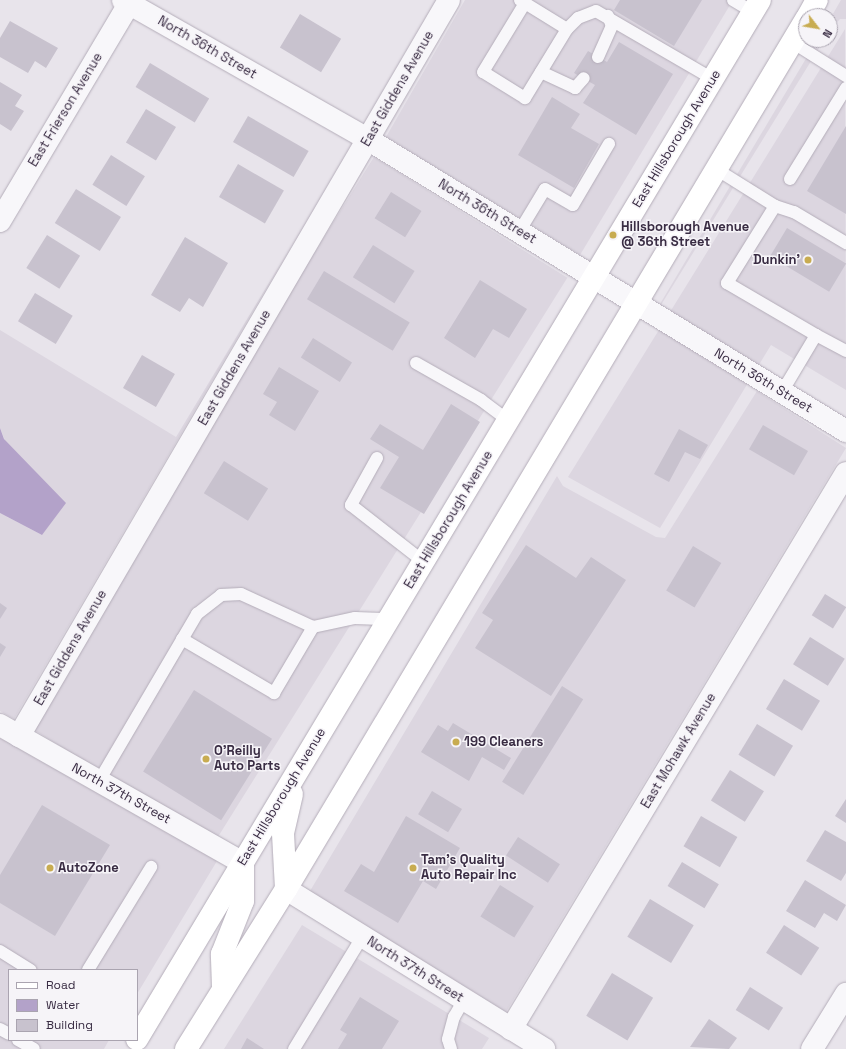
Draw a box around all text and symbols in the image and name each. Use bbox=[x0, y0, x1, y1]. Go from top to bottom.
north arrow bbox=[798, 8, 838, 48]
street label: North 36th Street bbox=[155, 13, 259, 83]
text: N bbox=[820, 27, 835, 40]
street label: East Giddens Avenue bbox=[358, 28, 438, 150]
street label: East Frierson Avenue bbox=[26, 50, 106, 170]
street label: East Hillsborough Avenue bbox=[630, 67, 724, 211]
street label: North 36th Street bbox=[435, 177, 539, 247]
place label: Hillsborough Avenue @ 36th Street bbox=[621, 220, 749, 251]
marker: Hillsborough Avenue @ 36th Street bbox=[608, 230, 618, 240]
place label: Dunkin' bbox=[753, 252, 800, 268]
marker: Dunkin' bbox=[803, 255, 813, 265]
street label: East Giddens Avenue bbox=[195, 307, 275, 429]
street label: North 36th Street bbox=[711, 346, 815, 416]
street label: East Hillsborough Avenue bbox=[402, 448, 496, 592]
street label: East Giddens Avenue bbox=[31, 587, 111, 709]
street label: East Mohawk Avenue bbox=[638, 690, 720, 812]
street label: East Hillsborough Avenue bbox=[235, 725, 329, 869]
place label: 199 Cleaners bbox=[464, 734, 543, 750]
marker: 199 Cleaners bbox=[451, 737, 461, 747]
place label: O'Reilly Auto Parts bbox=[214, 744, 280, 775]
marker: O'Reilly Auto Parts bbox=[201, 754, 211, 764]
street label: North 37th Street bbox=[69, 760, 173, 828]
place label: Tam's Quality Auto Repair Inc bbox=[421, 853, 517, 884]
place label: AutoZone bbox=[58, 860, 119, 876]
marker: AutoZone bbox=[45, 863, 55, 873]
marker: Tam's Quality Auto Repair Inc bbox=[408, 863, 418, 873]
street label: North 37th Street bbox=[364, 934, 466, 1006]
legend bbox=[8, 969, 138, 1041]
text: Road bbox=[46, 977, 75, 993]
text: Water bbox=[46, 997, 80, 1013]
text: Building bbox=[46, 1017, 93, 1033]

